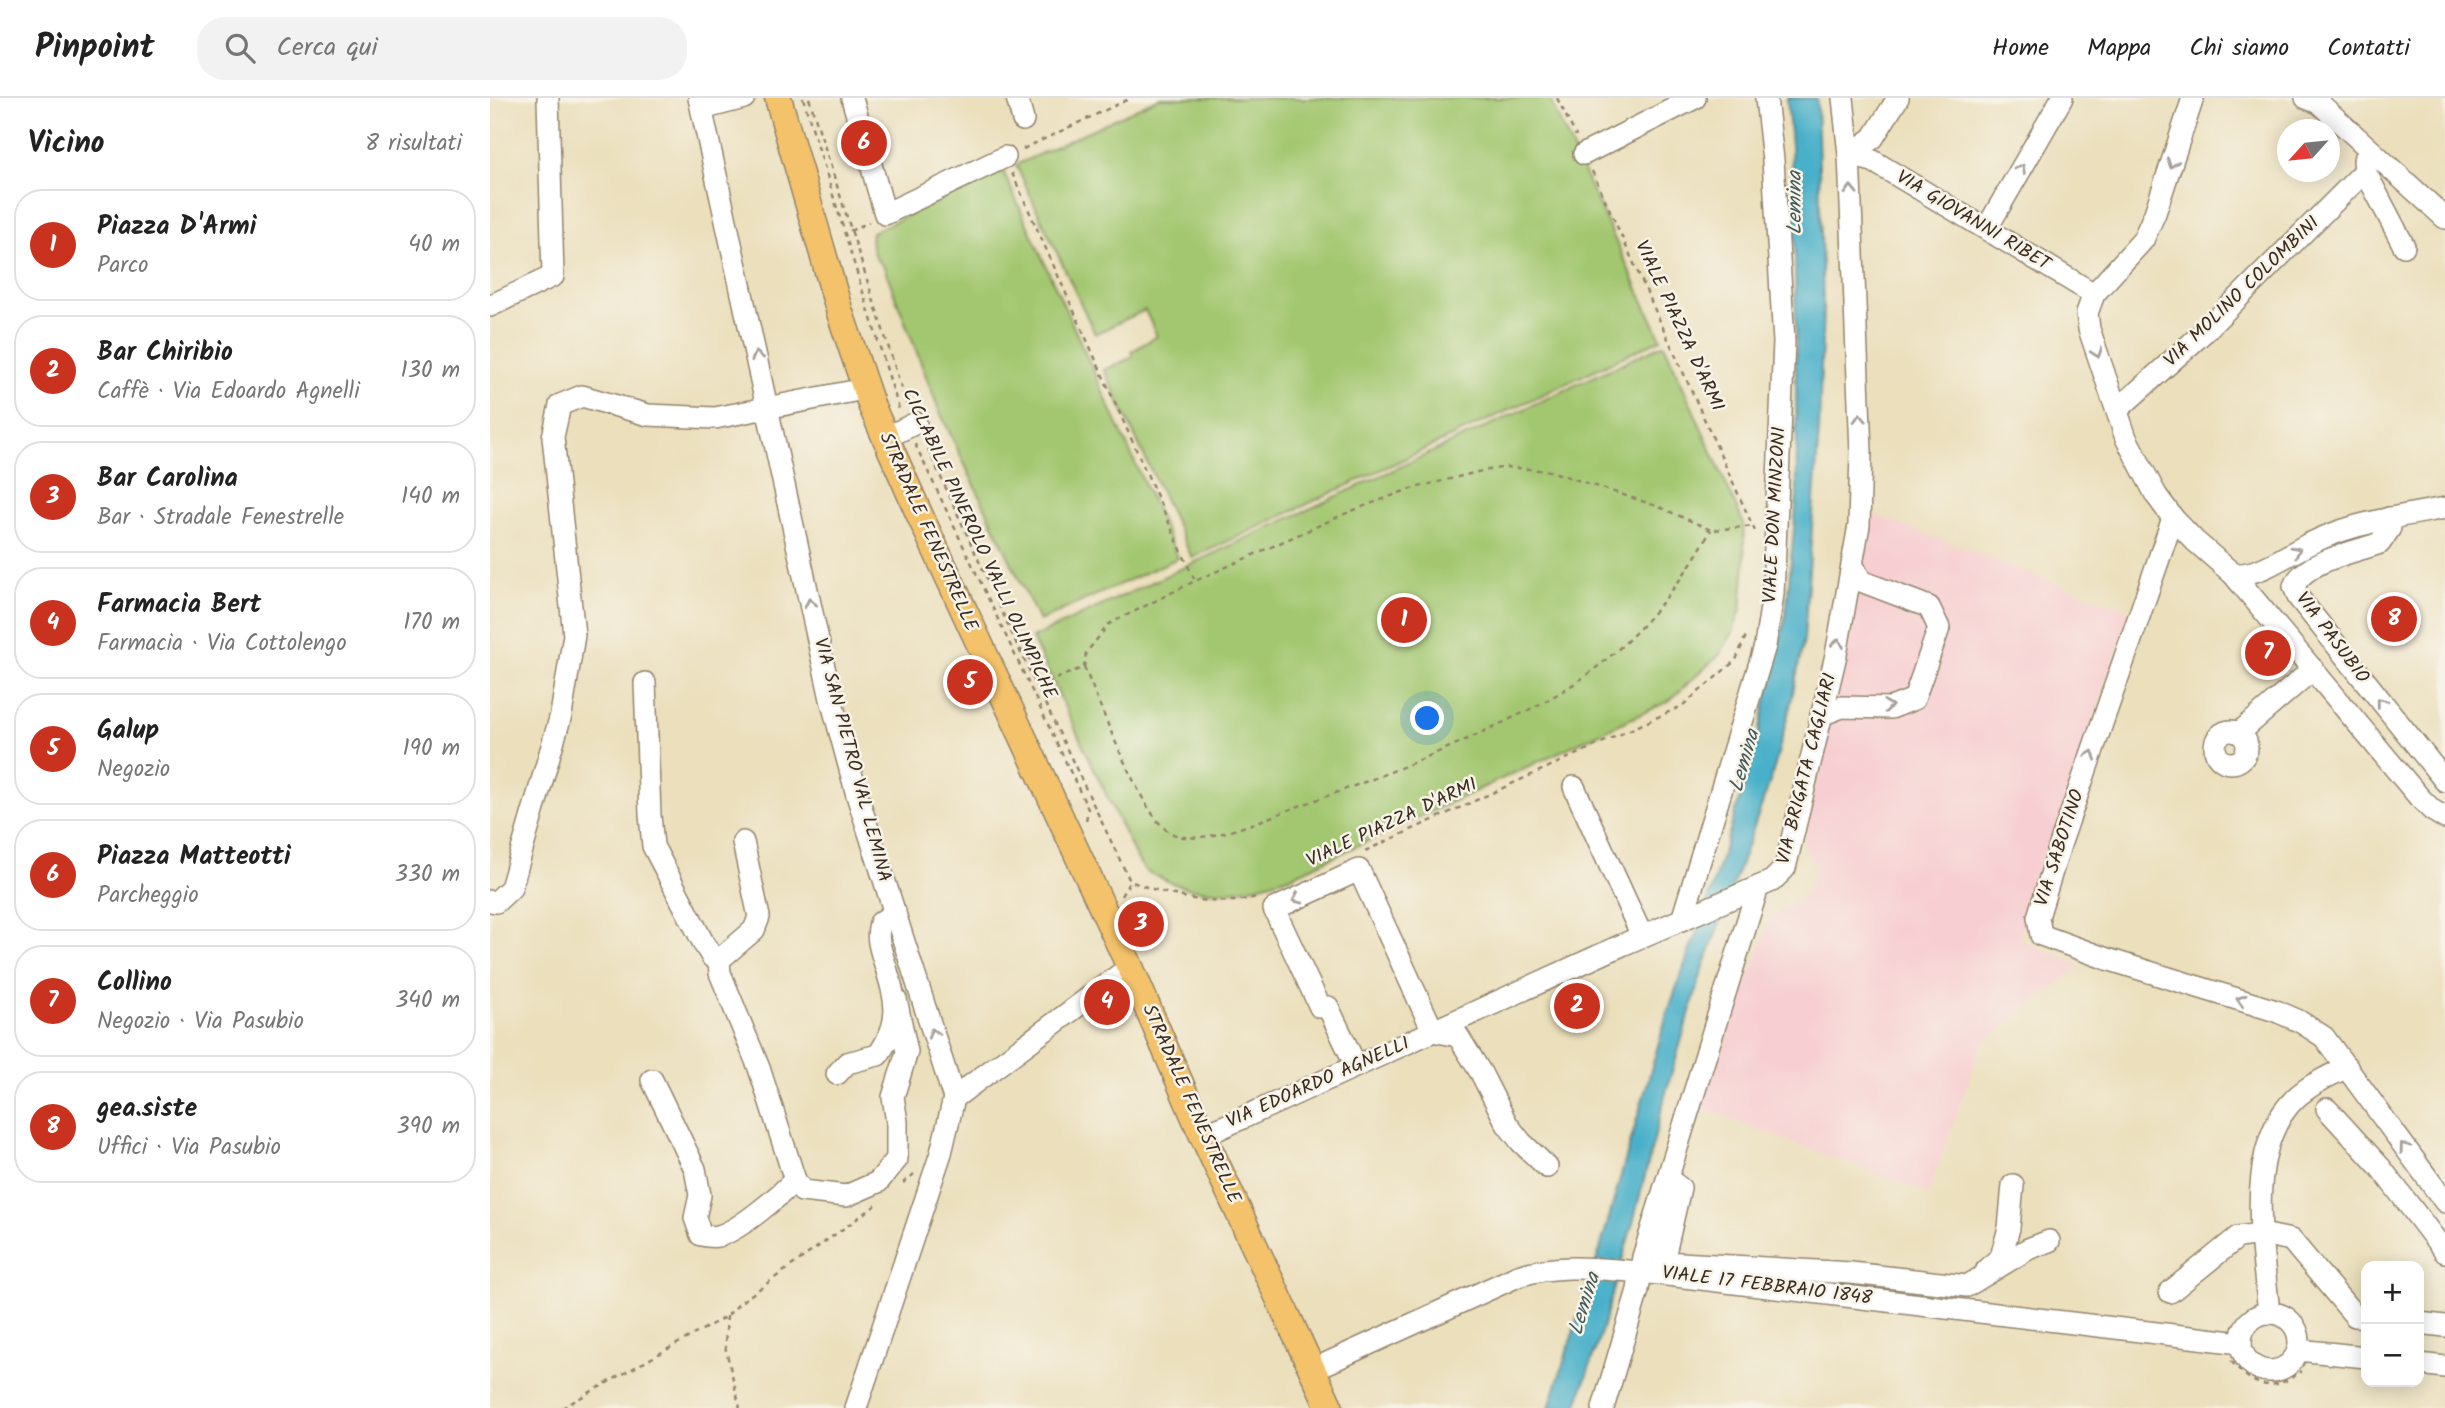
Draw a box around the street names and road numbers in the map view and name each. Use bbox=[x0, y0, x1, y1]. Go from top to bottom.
street label: VIA GIOVANNI RIBET bbox=[1890, 163, 2058, 280]
street label: VIA MOLINO COLOMBINI bbox=[2157, 209, 2327, 375]
street label: VIALE PIAZZA D'ARMI bbox=[1626, 236, 1732, 417]
street label: CICLABILE PINEROLO VALLI OLIMPICHE bbox=[893, 383, 1065, 705]
street label: VIALE DON MINZONI bbox=[1755, 426, 1795, 604]
street label: STRADALE FENESTRELLE bbox=[871, 428, 986, 637]
street label: VIA PASUBIO bbox=[2287, 586, 2377, 690]
street label: VIA SAN PIETRO VAL LEMINA bbox=[805, 635, 899, 885]
street label: VIA BRIGATA CAGLIARI bbox=[1769, 670, 1845, 868]
street label: VIALE PIAZZA D'ARMI bbox=[1302, 770, 1483, 876]
street label: VIA SABOTINO bbox=[2027, 785, 2093, 910]
street label: STRADALE FENESTRELLE bbox=[1134, 1000, 1249, 1209]
street label: VIA EDOARDO AGNELLI bbox=[1221, 1029, 1415, 1137]
street label: VIALE 17 FEBBRAIO 1848 bbox=[1660, 1258, 1874, 1314]

